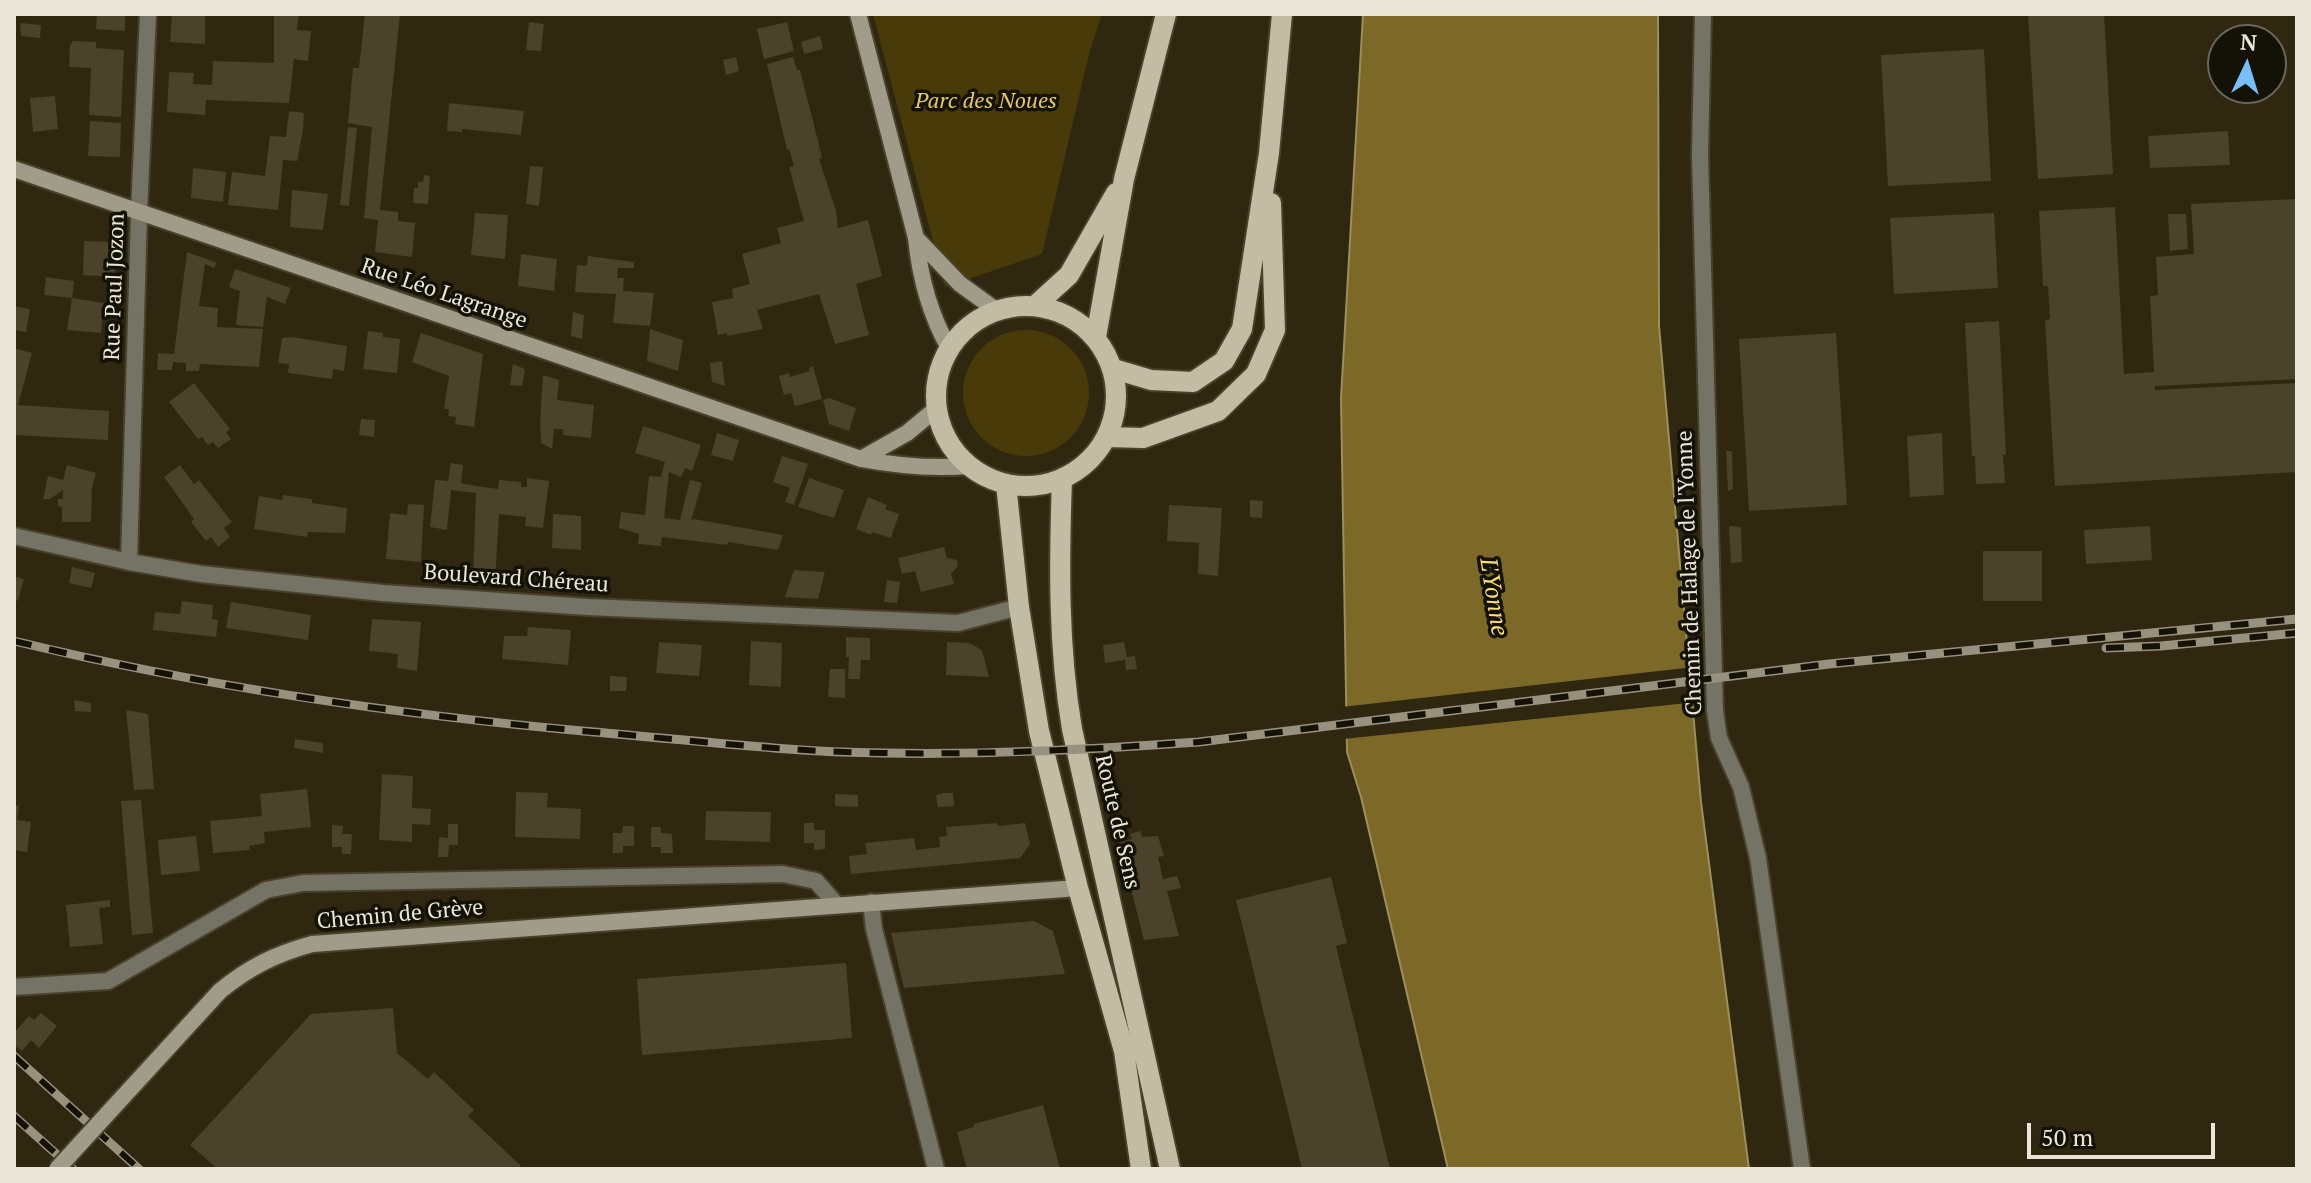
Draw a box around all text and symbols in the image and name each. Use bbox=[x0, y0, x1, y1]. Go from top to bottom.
north arrow bbox=[2207, 24, 2287, 104]
text: N bbox=[2239, 27, 2258, 57]
park label: Parc des Noues bbox=[915, 89, 1057, 115]
street label: Rue Paul Jozon bbox=[99, 213, 131, 361]
street label: Rue Léo Lagrange bbox=[358, 253, 530, 335]
street label: Chemin de Halage de l'Yonne bbox=[1672, 430, 1708, 716]
water label: L'Yonne bbox=[1473, 556, 1513, 638]
street label: Boulevard Chéreau bbox=[423, 559, 609, 599]
street label: Route de Sens bbox=[1089, 752, 1145, 892]
street label: Chemin de Grève bbox=[316, 895, 484, 935]
scale bar bbox=[2031, 1107, 2219, 1157]
text: 50 m bbox=[2041, 1121, 2093, 1153]

